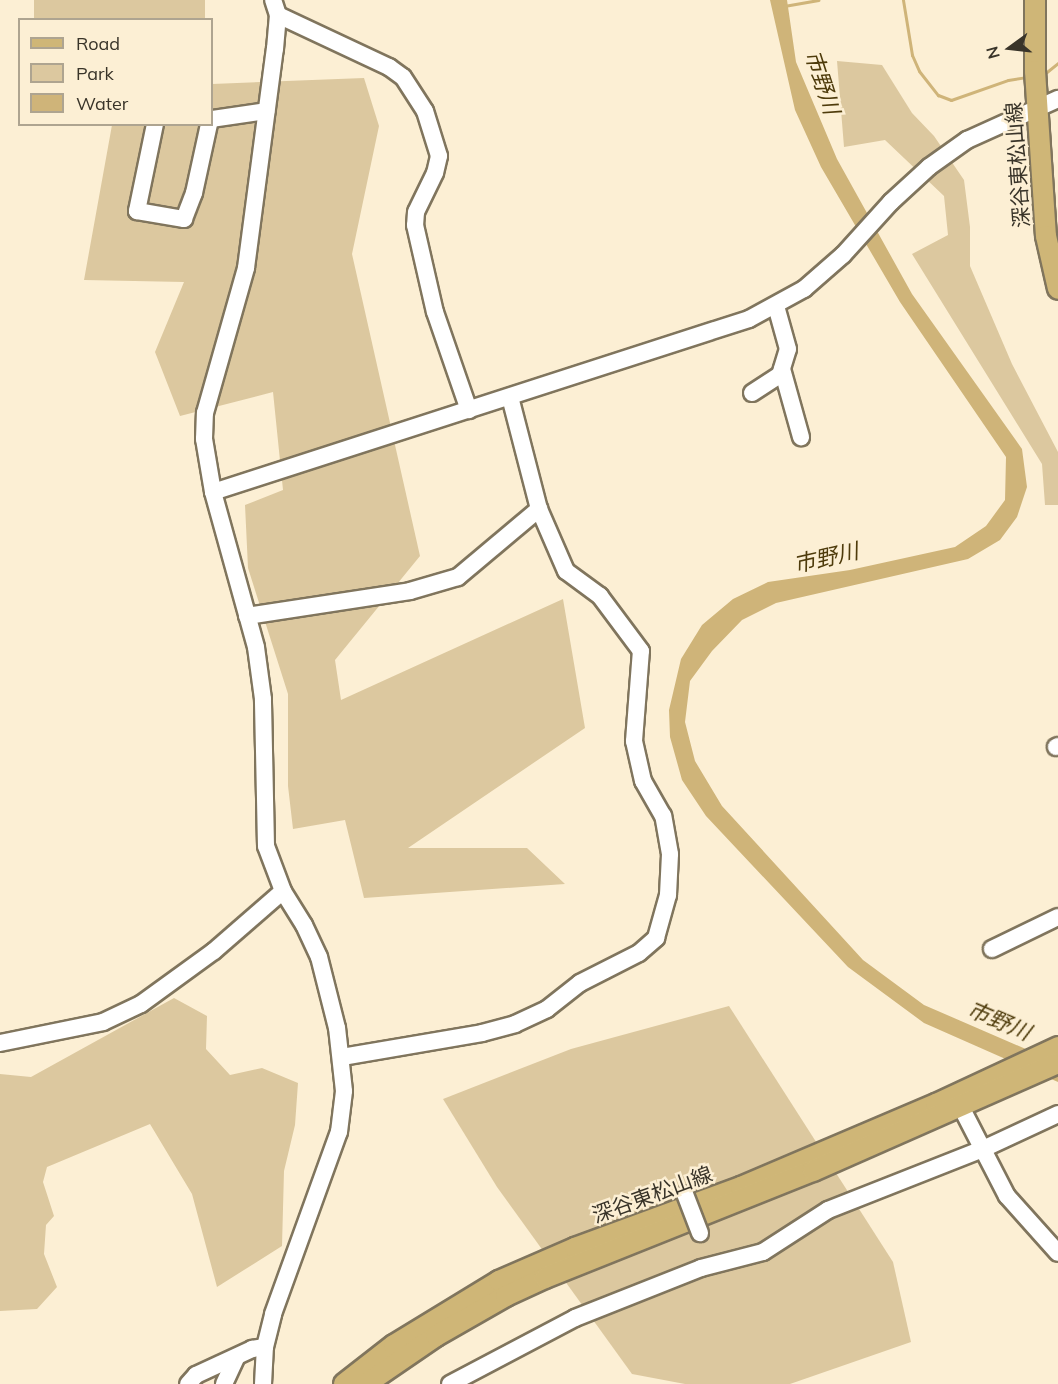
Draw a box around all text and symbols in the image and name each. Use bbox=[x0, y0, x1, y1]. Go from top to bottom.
legend bbox=[18, 18, 213, 126]
north arrow bbox=[980, 18, 1040, 78]
text: Road bbox=[76, 32, 120, 55]
text: N bbox=[981, 44, 1004, 61]
water label: 市野川 bbox=[799, 47, 845, 117]
text: Park bbox=[76, 62, 114, 85]
text: Water bbox=[76, 92, 128, 115]
street label: 深谷東松山線 bbox=[1000, 101, 1034, 229]
water label: 市野川 bbox=[791, 538, 861, 578]
water label: 市野川 bbox=[963, 996, 1035, 1046]
street label: 深谷東松山線 bbox=[588, 1161, 716, 1227]

